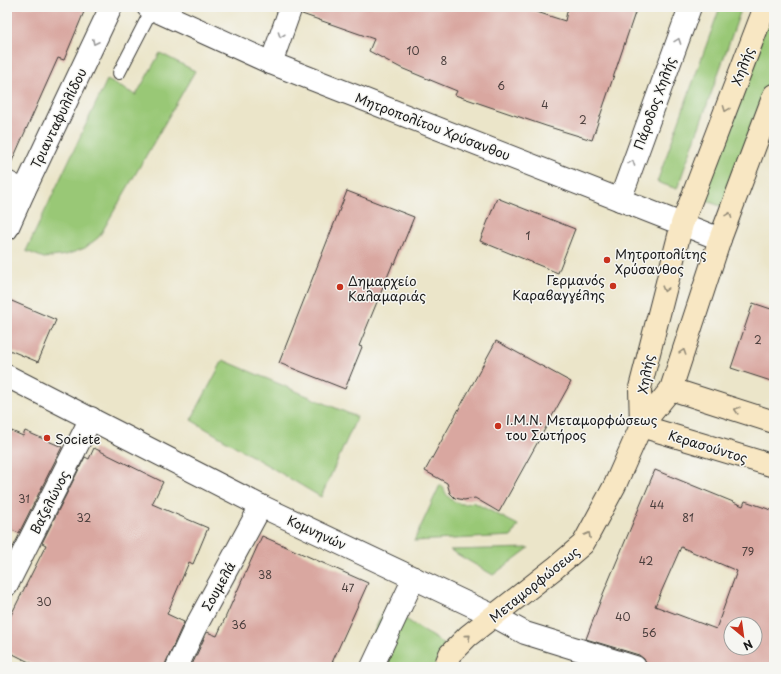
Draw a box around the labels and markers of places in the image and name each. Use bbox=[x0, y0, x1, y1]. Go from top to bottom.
place label: Μητροπολίτης Χρύσανθος bbox=[615, 244, 707, 278]
marker: Μητροπολίτης Χρύσανθος bbox=[602, 255, 612, 265]
place label: Γερμανός Καραβαγγέλης bbox=[512, 270, 605, 304]
place label: Δημαρχείο Καλαμαριάς bbox=[348, 271, 426, 305]
marker: Γερμανός Καραβαγγέλης bbox=[608, 281, 618, 291]
marker: Δημαρχείο Καλαμαριάς bbox=[335, 282, 345, 292]
place label: Ι.Μ.Ν. Μεταμορφώσεως του Σωτήρος bbox=[506, 410, 658, 444]
marker: Ι.Μ.Ν. Μεταμορφώσεως του Σωτήρος bbox=[493, 421, 503, 431]
place label: Societe bbox=[55, 429, 101, 448]
marker: Societe bbox=[42, 433, 52, 443]

